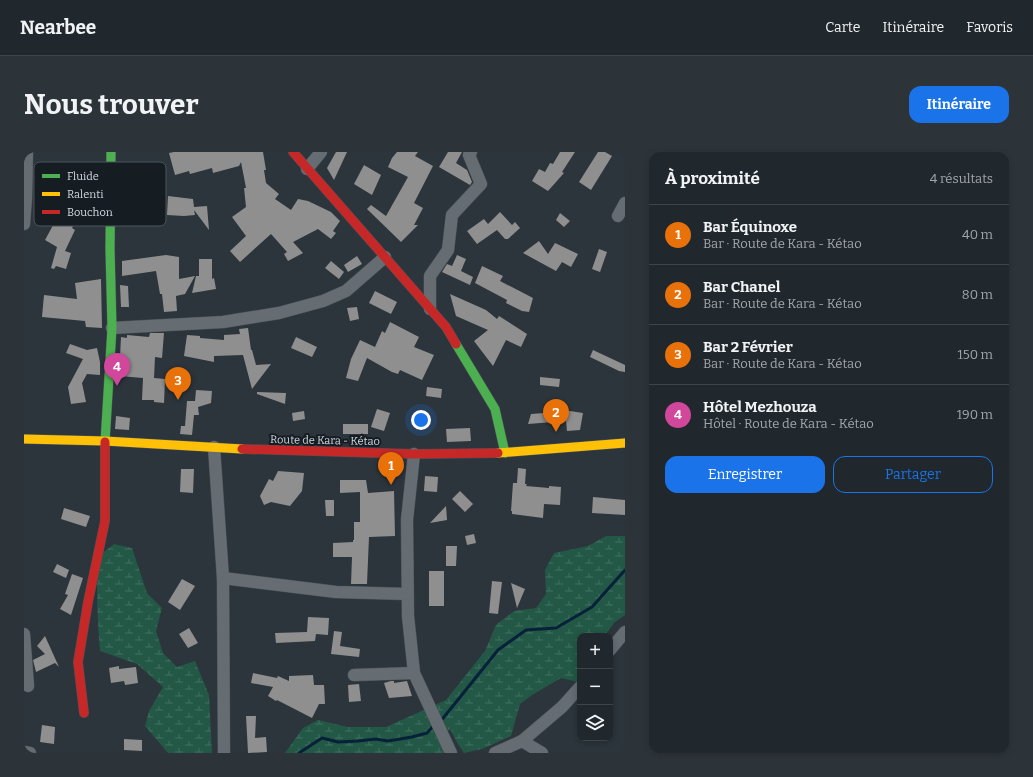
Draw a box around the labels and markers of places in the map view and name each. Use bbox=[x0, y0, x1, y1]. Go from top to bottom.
pin: 4 bbox=[104, 353, 130, 386]
pin: 3 bbox=[165, 367, 191, 400]
pin: 2 bbox=[543, 399, 569, 432]
pin: 1 bbox=[378, 452, 404, 485]

